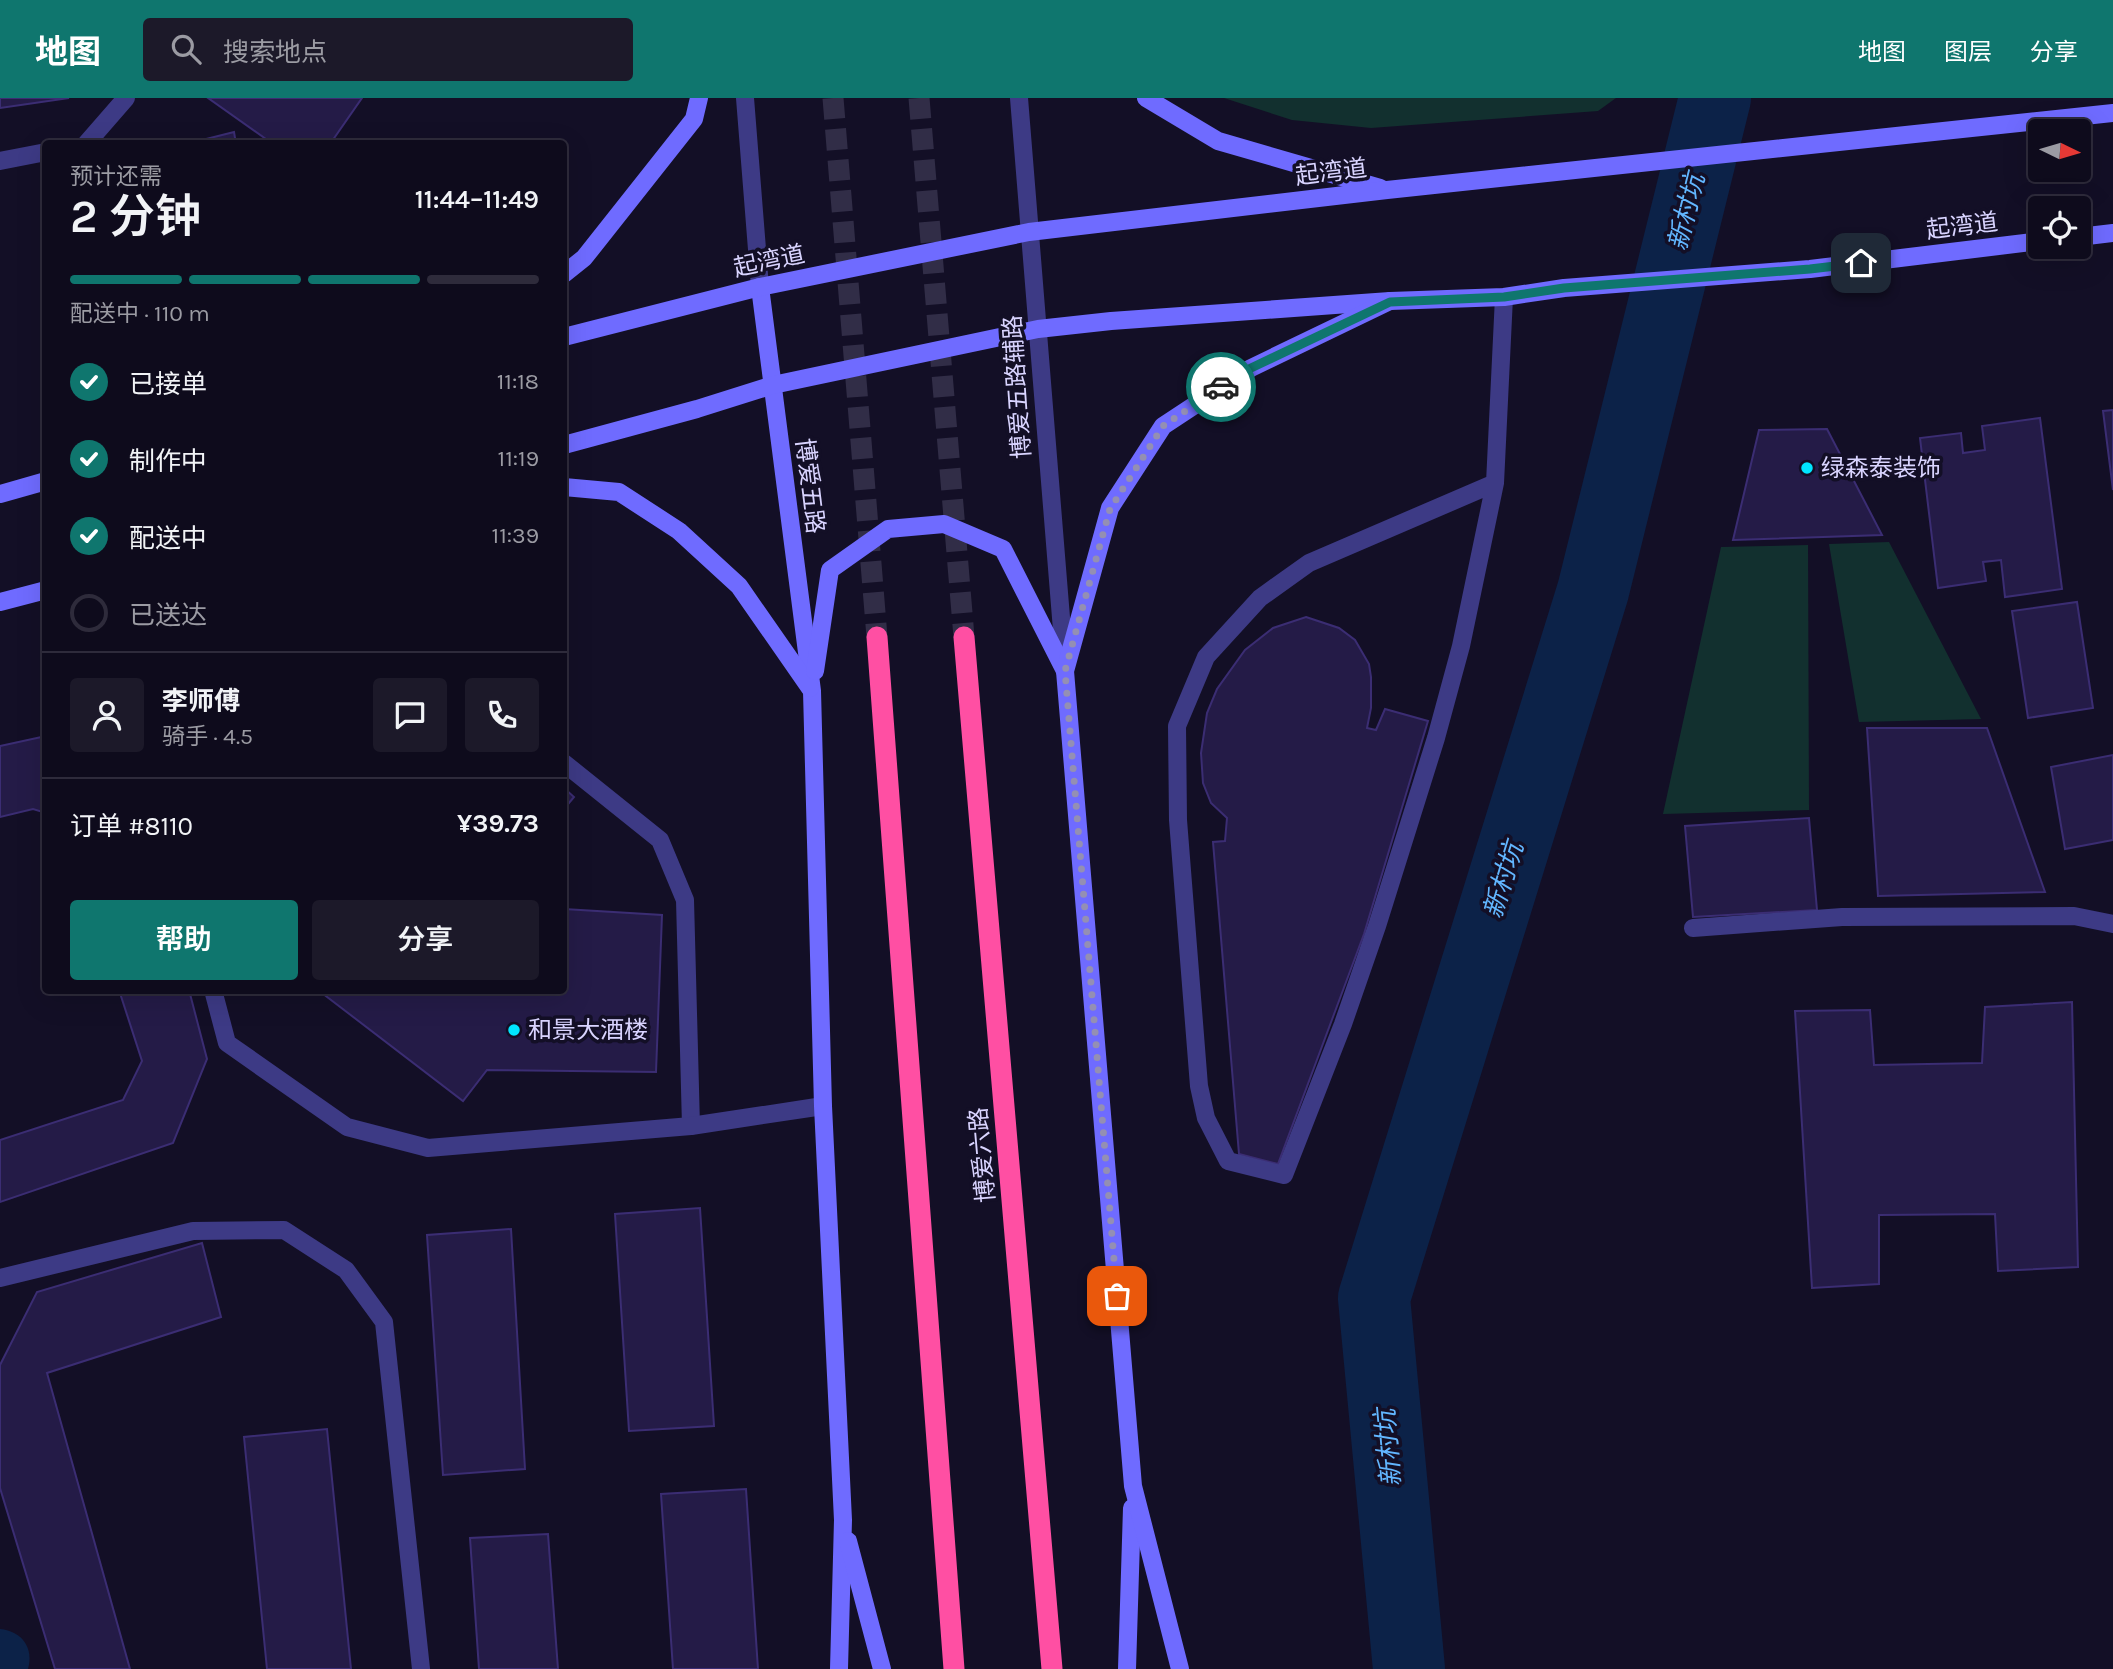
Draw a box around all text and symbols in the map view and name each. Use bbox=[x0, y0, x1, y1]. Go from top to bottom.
search box bbox=[143, 18, 633, 81]
icon: search bbox=[167, 30, 205, 68]
text: 地图 bbox=[35, 33, 101, 71]
text: 搜索地点 bbox=[223, 37, 327, 68]
text: 地图 bbox=[1858, 38, 1906, 66]
text: 图层 bbox=[1944, 38, 1992, 66]
text: 分享 bbox=[2030, 38, 2078, 66]
north arrow bbox=[2028, 119, 2091, 182]
map controls bbox=[2028, 119, 2091, 259]
street label: 起湾道 bbox=[1294, 154, 1368, 190]
text: 预计还需 bbox=[70, 163, 162, 190]
water label: 新村坑 bbox=[1662, 167, 1712, 254]
text: 11:44–11:49 bbox=[415, 184, 539, 215]
text: 2 分钟 bbox=[70, 190, 201, 244]
button: locate bbox=[2028, 196, 2091, 259]
street label: 起湾道 bbox=[1925, 208, 1999, 244]
pin bbox=[1831, 233, 1891, 293]
street label: 起湾道 bbox=[731, 240, 807, 282]
icon: home bbox=[1842, 244, 1880, 282]
text: 配送中 · 110 m bbox=[70, 300, 210, 327]
street label: 博爱五路辅路 bbox=[998, 314, 1036, 460]
courier bbox=[1186, 352, 1256, 422]
icon: check bbox=[70, 363, 108, 401]
text: 11:18 bbox=[497, 368, 539, 395]
icon: car bbox=[1202, 368, 1240, 406]
text: 已接单 bbox=[129, 369, 207, 400]
street label: 博爱五路 bbox=[790, 437, 830, 535]
icon: check bbox=[70, 440, 108, 478]
text: 11:19 bbox=[498, 445, 539, 472]
text: 制作中 bbox=[129, 446, 207, 477]
place label: 绿森泰装饰 bbox=[1821, 454, 1941, 482]
marker: 绿森泰装饰 bbox=[1799, 460, 1815, 476]
icon: check bbox=[70, 517, 108, 555]
text: 11:39 bbox=[492, 522, 539, 549]
text: 配送中 bbox=[129, 523, 207, 554]
text: 已送达 bbox=[129, 600, 207, 631]
button: person bbox=[70, 678, 144, 752]
button: chat bbox=[373, 678, 447, 752]
button: phone bbox=[465, 678, 539, 752]
text: 李师傅 bbox=[162, 686, 240, 717]
text: 骑手 · 4.5 bbox=[162, 723, 253, 750]
text: ¥39.73 bbox=[457, 808, 539, 839]
text: 订单 #8110 bbox=[70, 811, 193, 842]
water label: 新村坑 bbox=[1477, 835, 1531, 922]
button: 帮助 bbox=[70, 900, 298, 980]
button: 分享 bbox=[312, 900, 539, 980]
place label: 和景大酒楼 bbox=[528, 1016, 648, 1044]
marker: 和景大酒楼 bbox=[506, 1022, 522, 1038]
street label: 博爱六路 bbox=[964, 1106, 1000, 1204]
pin bbox=[1087, 1266, 1147, 1326]
icon: bag bbox=[1098, 1277, 1136, 1315]
water label: 新村坑 bbox=[1369, 1404, 1407, 1488]

